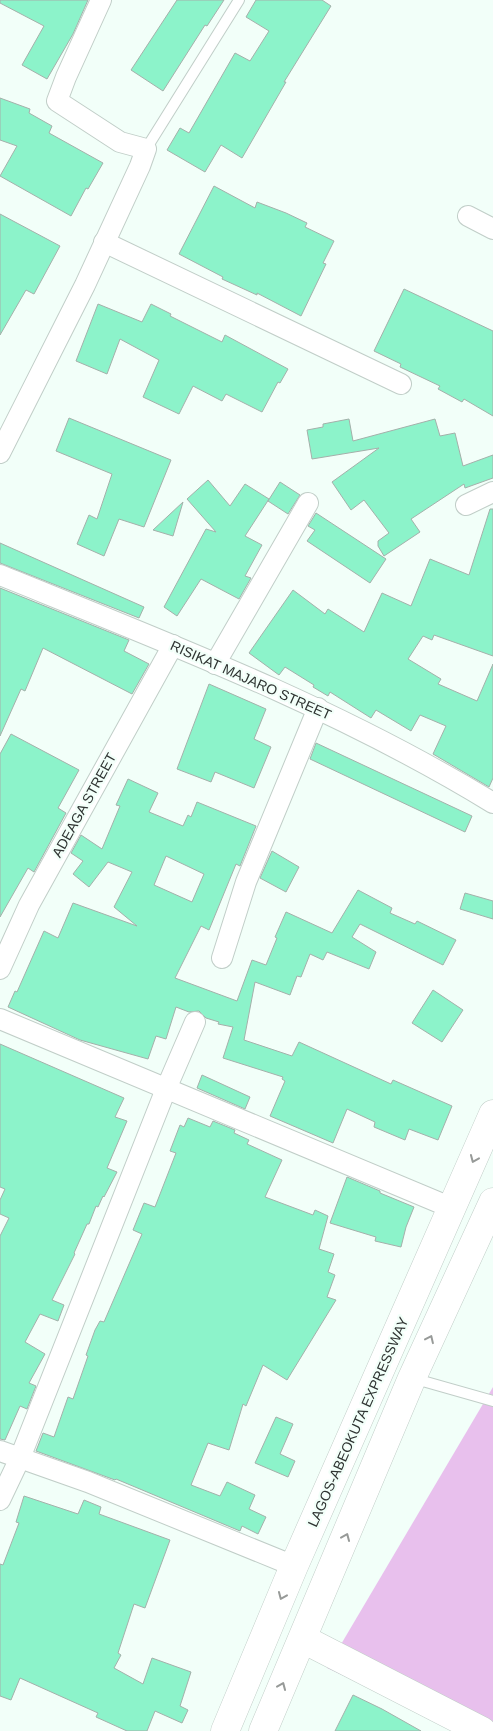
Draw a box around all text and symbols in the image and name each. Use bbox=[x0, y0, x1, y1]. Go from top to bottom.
street label: RISIKAT MAJARO STREET bbox=[168, 637, 334, 723]
street label: ADEAGA STREET bbox=[49, 750, 120, 860]
one-way arrow bbox=[469, 1154, 480, 1163]
street label: LAGOS-ABEOKUTA EXPRESSWAY bbox=[304, 1314, 412, 1529]
one-way arrow bbox=[424, 1335, 435, 1344]
one-way arrow bbox=[339, 1533, 350, 1542]
one-way arrow bbox=[277, 1591, 288, 1600]
one-way arrow bbox=[276, 1682, 287, 1691]

